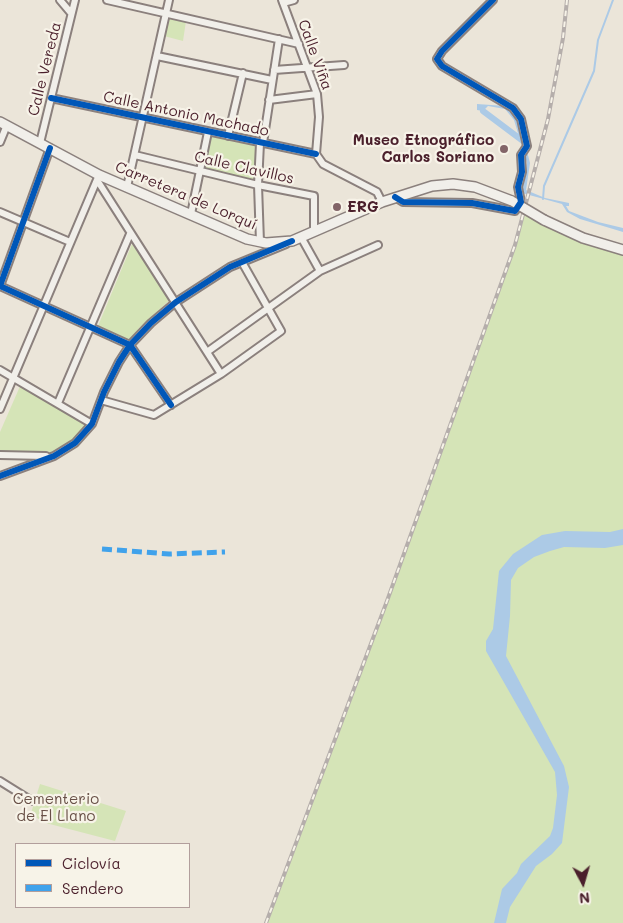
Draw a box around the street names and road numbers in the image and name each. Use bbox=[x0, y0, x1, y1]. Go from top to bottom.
street label: Calle Viña bbox=[294, 17, 336, 93]
street label: Calle Vereda bbox=[25, 20, 65, 118]
street label: Calle Antonio Machado bbox=[102, 88, 270, 140]
street label: Calle Clavillos bbox=[192, 148, 296, 188]
street label: Carretera de Lorquí bbox=[112, 158, 260, 234]

